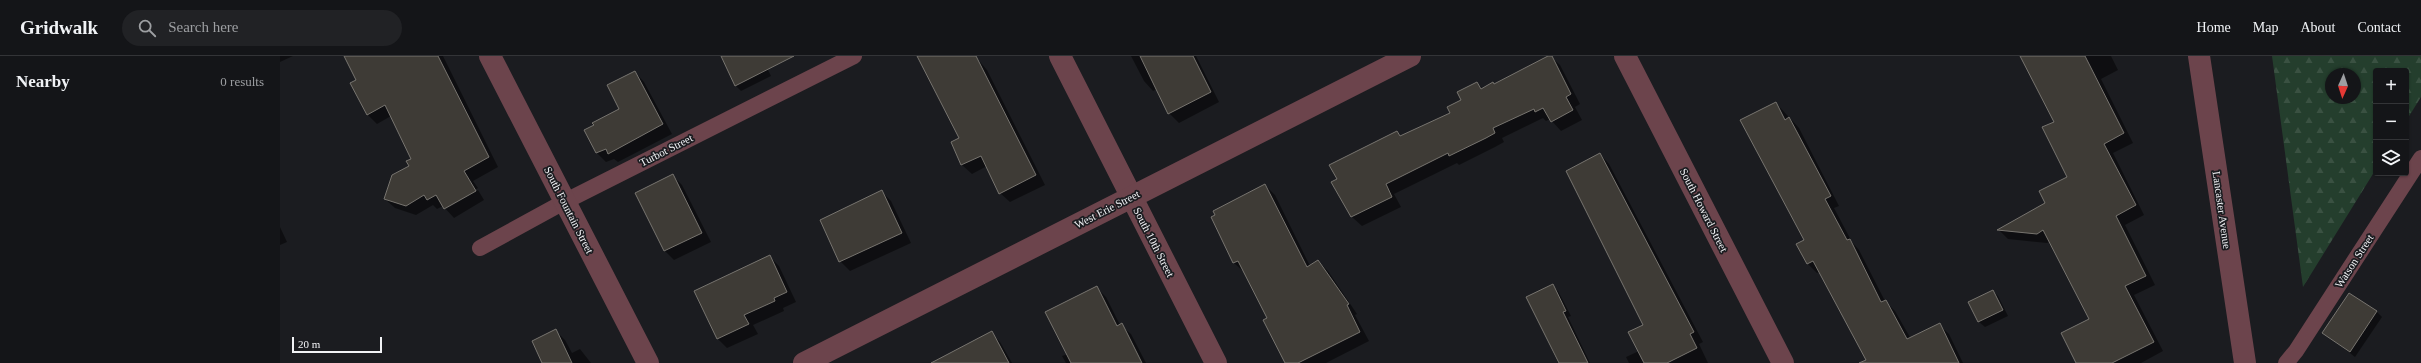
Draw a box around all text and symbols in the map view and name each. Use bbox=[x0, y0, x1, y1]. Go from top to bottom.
search box bbox=[122, 10, 402, 46]
text: Gridwalk bbox=[20, 17, 98, 38]
icon: search bbox=[136, 17, 158, 39]
text: Search here bbox=[168, 19, 239, 35]
text: Home bbox=[2197, 20, 2231, 35]
text: Map bbox=[2253, 20, 2278, 35]
text: About bbox=[2300, 20, 2335, 35]
text: Contact bbox=[2357, 20, 2401, 35]
north arrow bbox=[2325, 68, 2361, 104]
map controls bbox=[2373, 68, 2409, 176]
button: + bbox=[2373, 68, 2409, 104]
text: Nearby bbox=[16, 72, 70, 91]
text: 0 results bbox=[220, 74, 264, 89]
button: − bbox=[2373, 104, 2409, 140]
street label: Turbot Street bbox=[637, 131, 695, 169]
button: layers bbox=[2373, 140, 2409, 176]
street label: South Fountain Street bbox=[542, 165, 596, 255]
street label: South Howard Street bbox=[1678, 166, 1730, 254]
street label: Lancaster Avenue bbox=[2211, 170, 2233, 250]
street label: West Erie Street bbox=[1073, 187, 1141, 231]
street label: South 10th Street bbox=[1131, 205, 1177, 279]
street label: Watson Street bbox=[2332, 232, 2376, 290]
scale bar bbox=[292, 335, 382, 354]
text: 20 m bbox=[298, 338, 320, 350]

